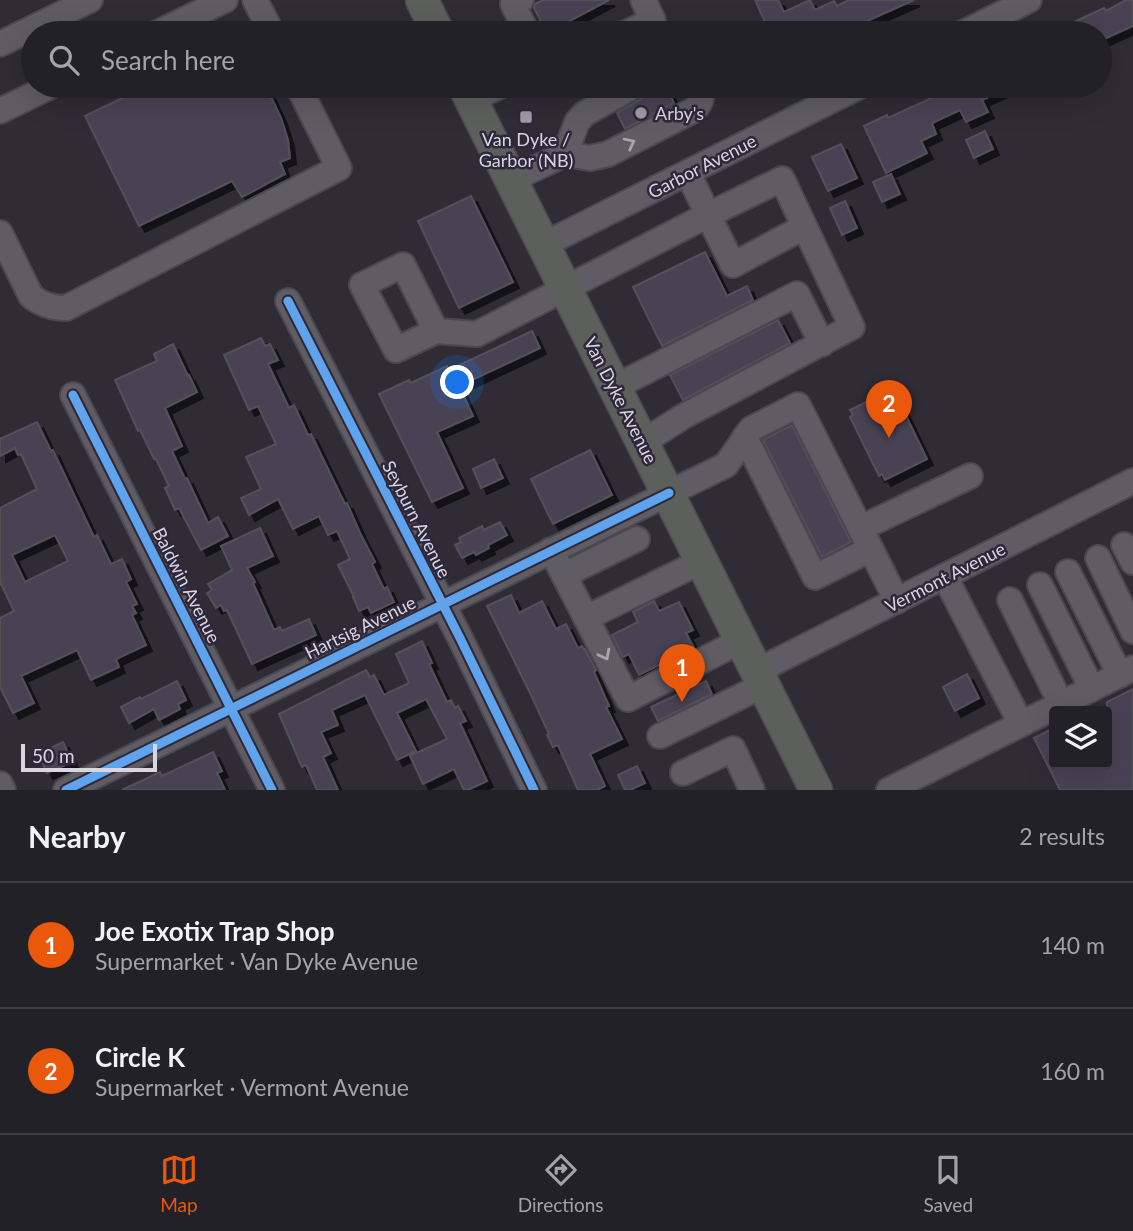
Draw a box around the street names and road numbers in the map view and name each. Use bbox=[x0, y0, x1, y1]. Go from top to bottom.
street label: Garbor Avenue bbox=[644, 129, 760, 203]
street label: Van Dyke Avenue bbox=[580, 333, 662, 467]
street label: Seyburn Avenue bbox=[378, 457, 456, 581]
street label: Baldwin Avenue bbox=[148, 523, 226, 647]
street label: Vermont Avenue bbox=[881, 537, 1009, 617]
street label: Hartsig Avenue bbox=[301, 591, 419, 663]

